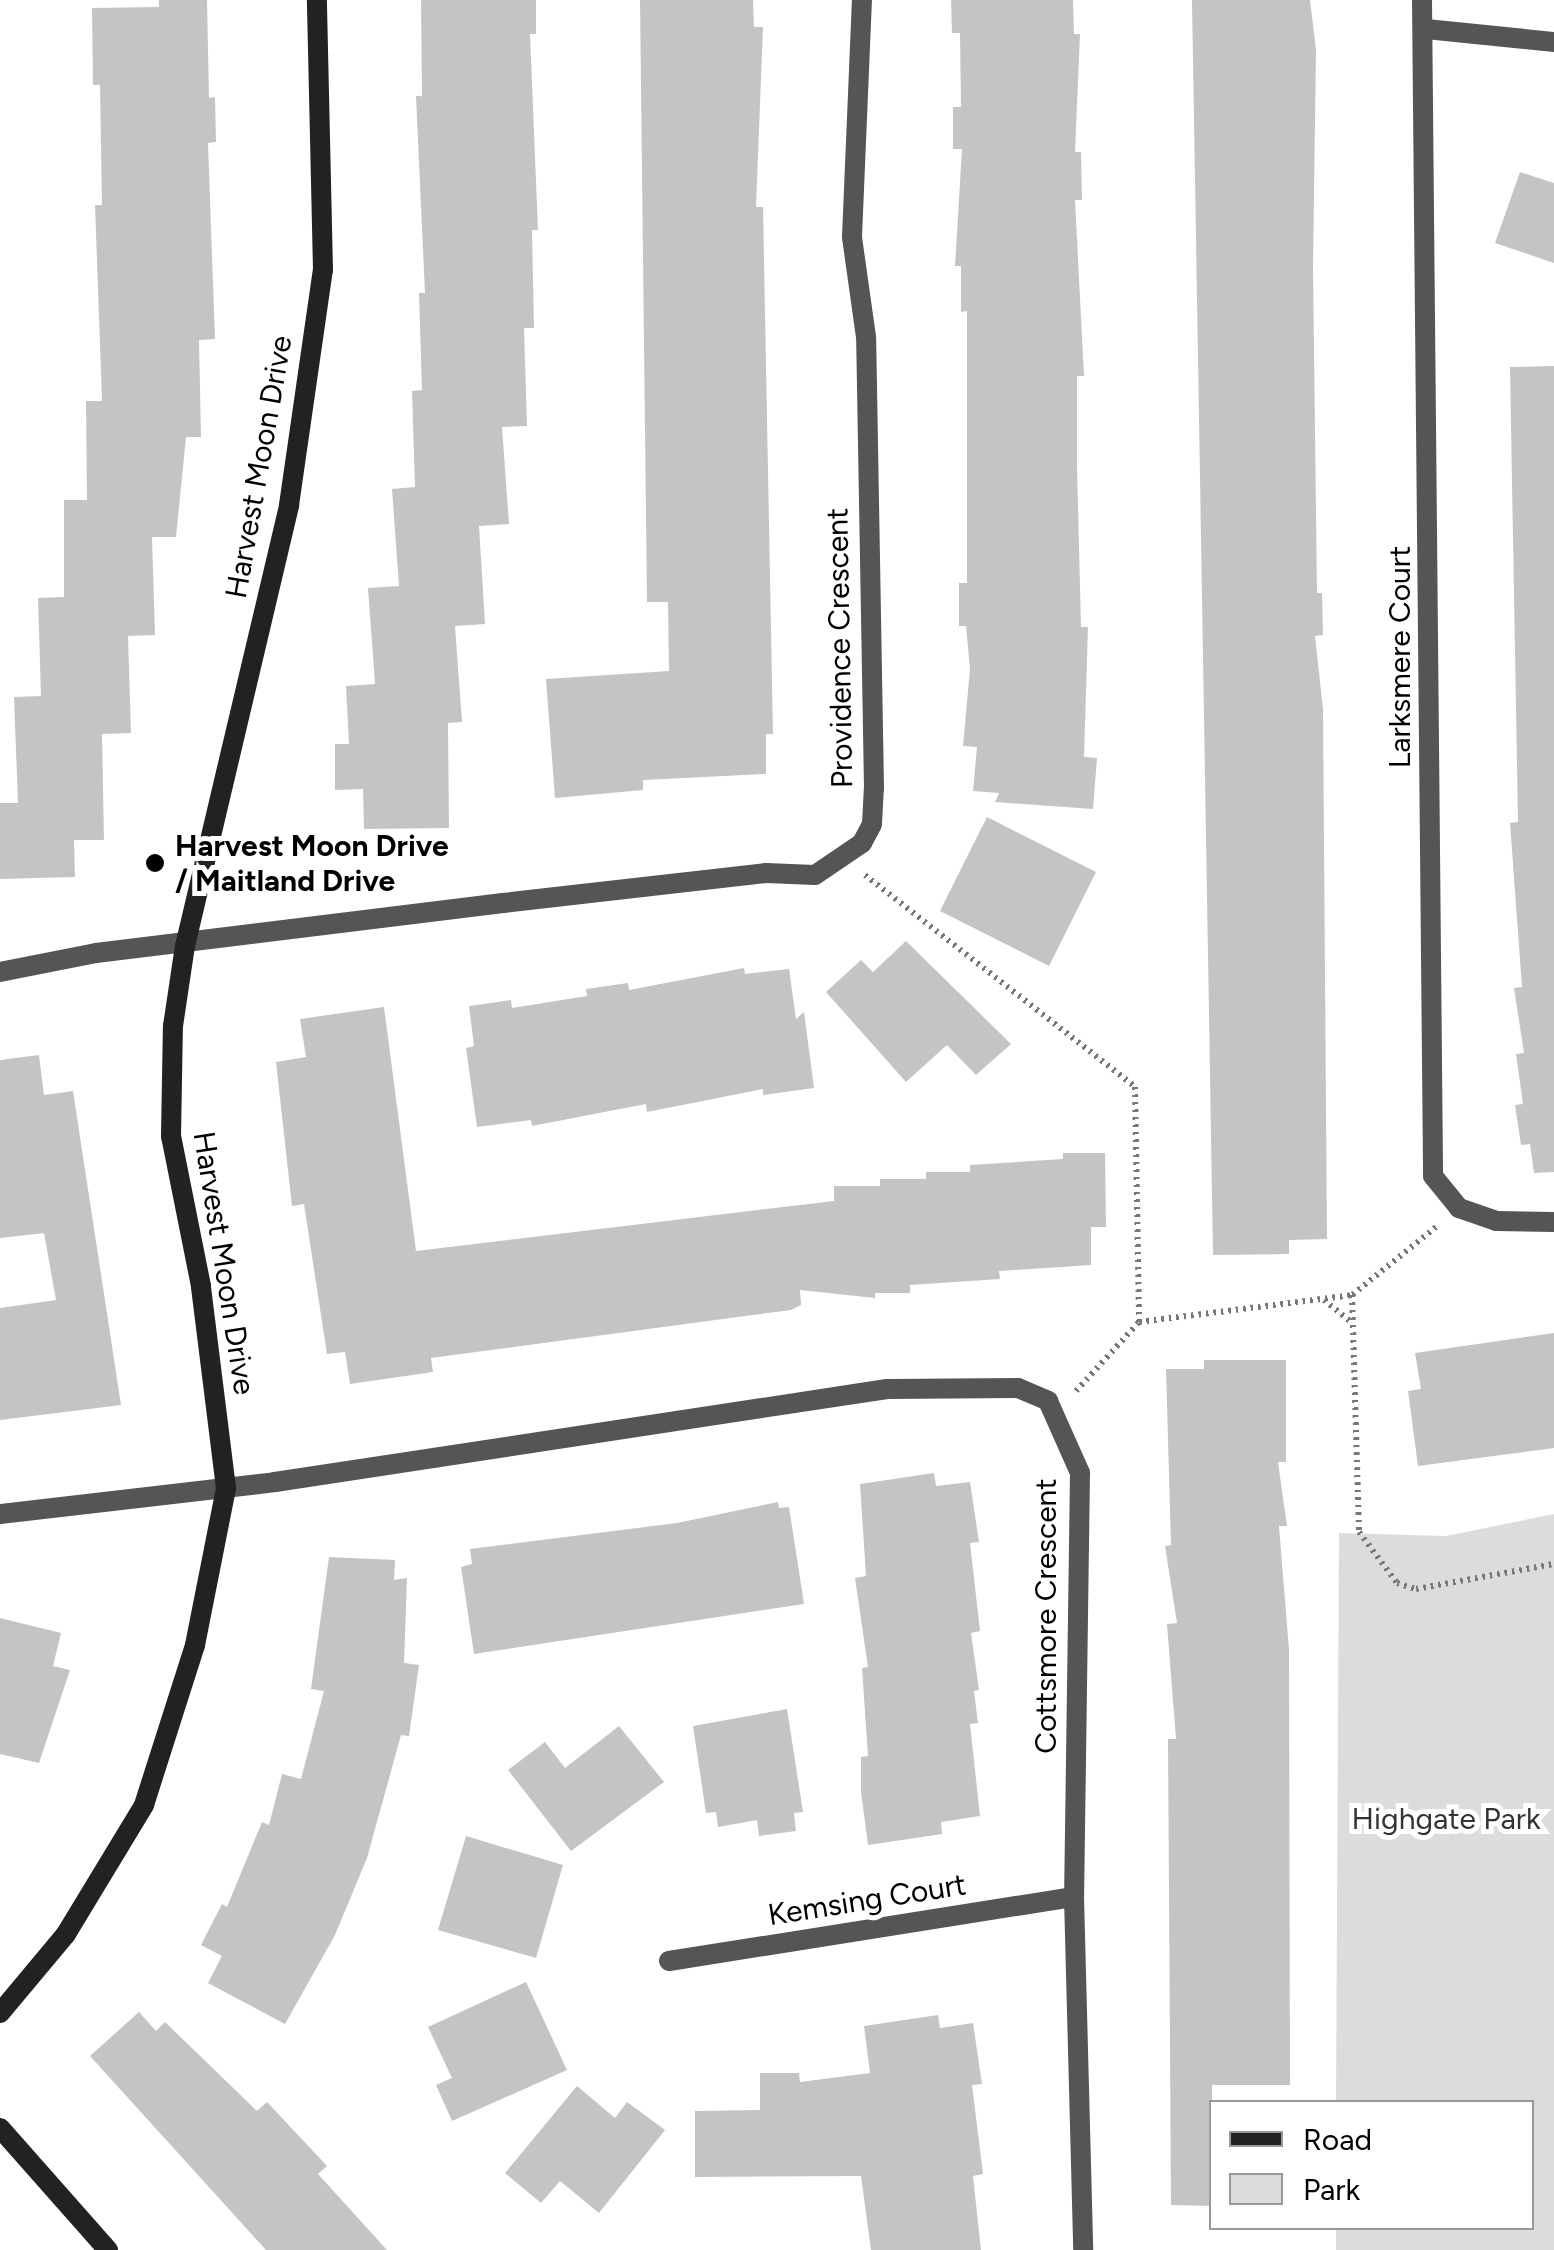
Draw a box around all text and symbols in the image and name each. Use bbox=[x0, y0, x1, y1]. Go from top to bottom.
street label: Harvest Moon Drive bbox=[218, 333, 300, 601]
street label: Providence Crescent bbox=[820, 507, 860, 789]
street label: Larksmere Court bbox=[1382, 546, 1418, 768]
place label: Harvest Moon Drive / Maitland Drive bbox=[175, 828, 449, 898]
marker: Harvest Moon Drive / Maitland Drive bbox=[144, 852, 166, 874]
street label: Harvest Moon Drive bbox=[185, 1129, 263, 1397]
street label: Cottsmore Crescent bbox=[1028, 1478, 1064, 1754]
park label: Highgate Park bbox=[1352, 1801, 1540, 1837]
street label: Kemsing Court bbox=[765, 1867, 969, 1933]
legend bbox=[1209, 2100, 1534, 2230]
text: Road bbox=[1303, 2121, 1372, 2158]
text: Park bbox=[1303, 2171, 1360, 2208]

